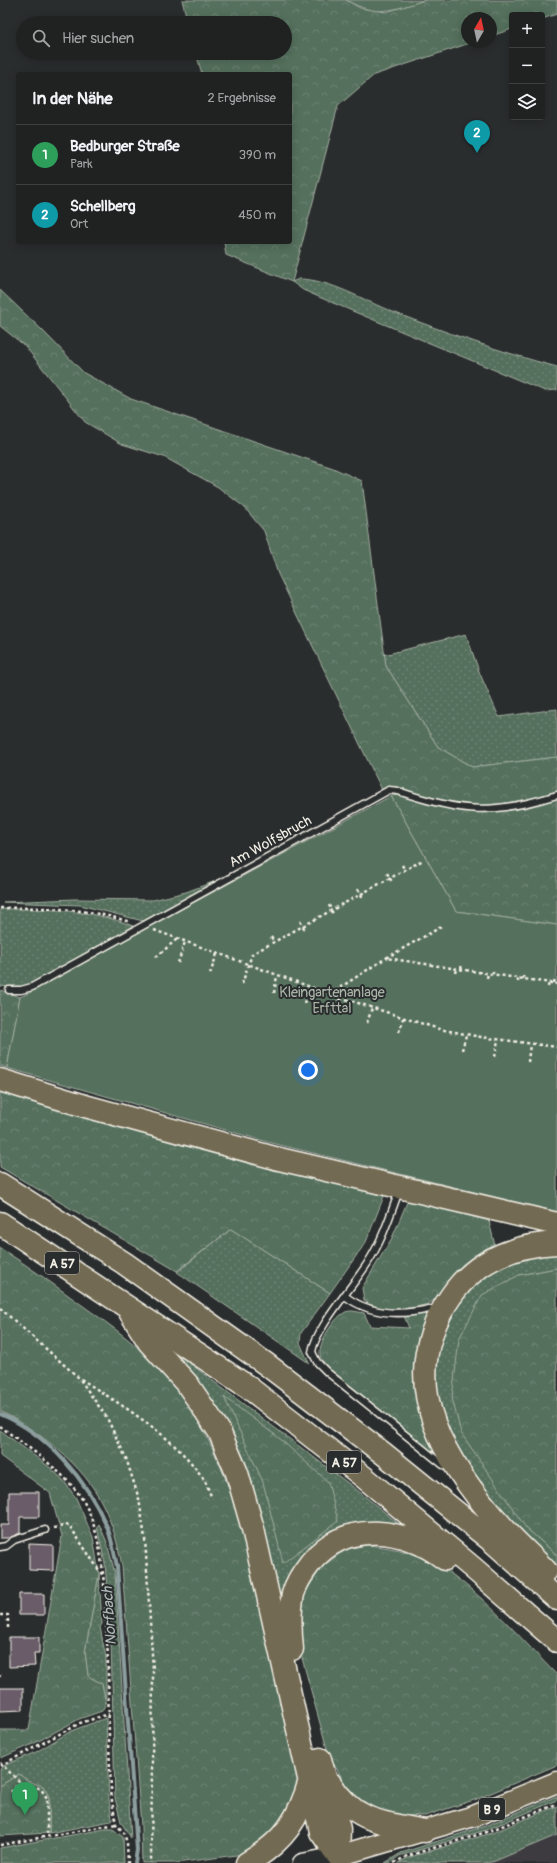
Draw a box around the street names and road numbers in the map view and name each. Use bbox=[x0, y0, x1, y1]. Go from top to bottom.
street label: Am Wolfsbruch bbox=[226, 812, 314, 871]
road number: A 57 bbox=[45, 1252, 79, 1274]
road number: A 57 bbox=[327, 1451, 361, 1473]
road number: B 9 bbox=[479, 1798, 505, 1820]

